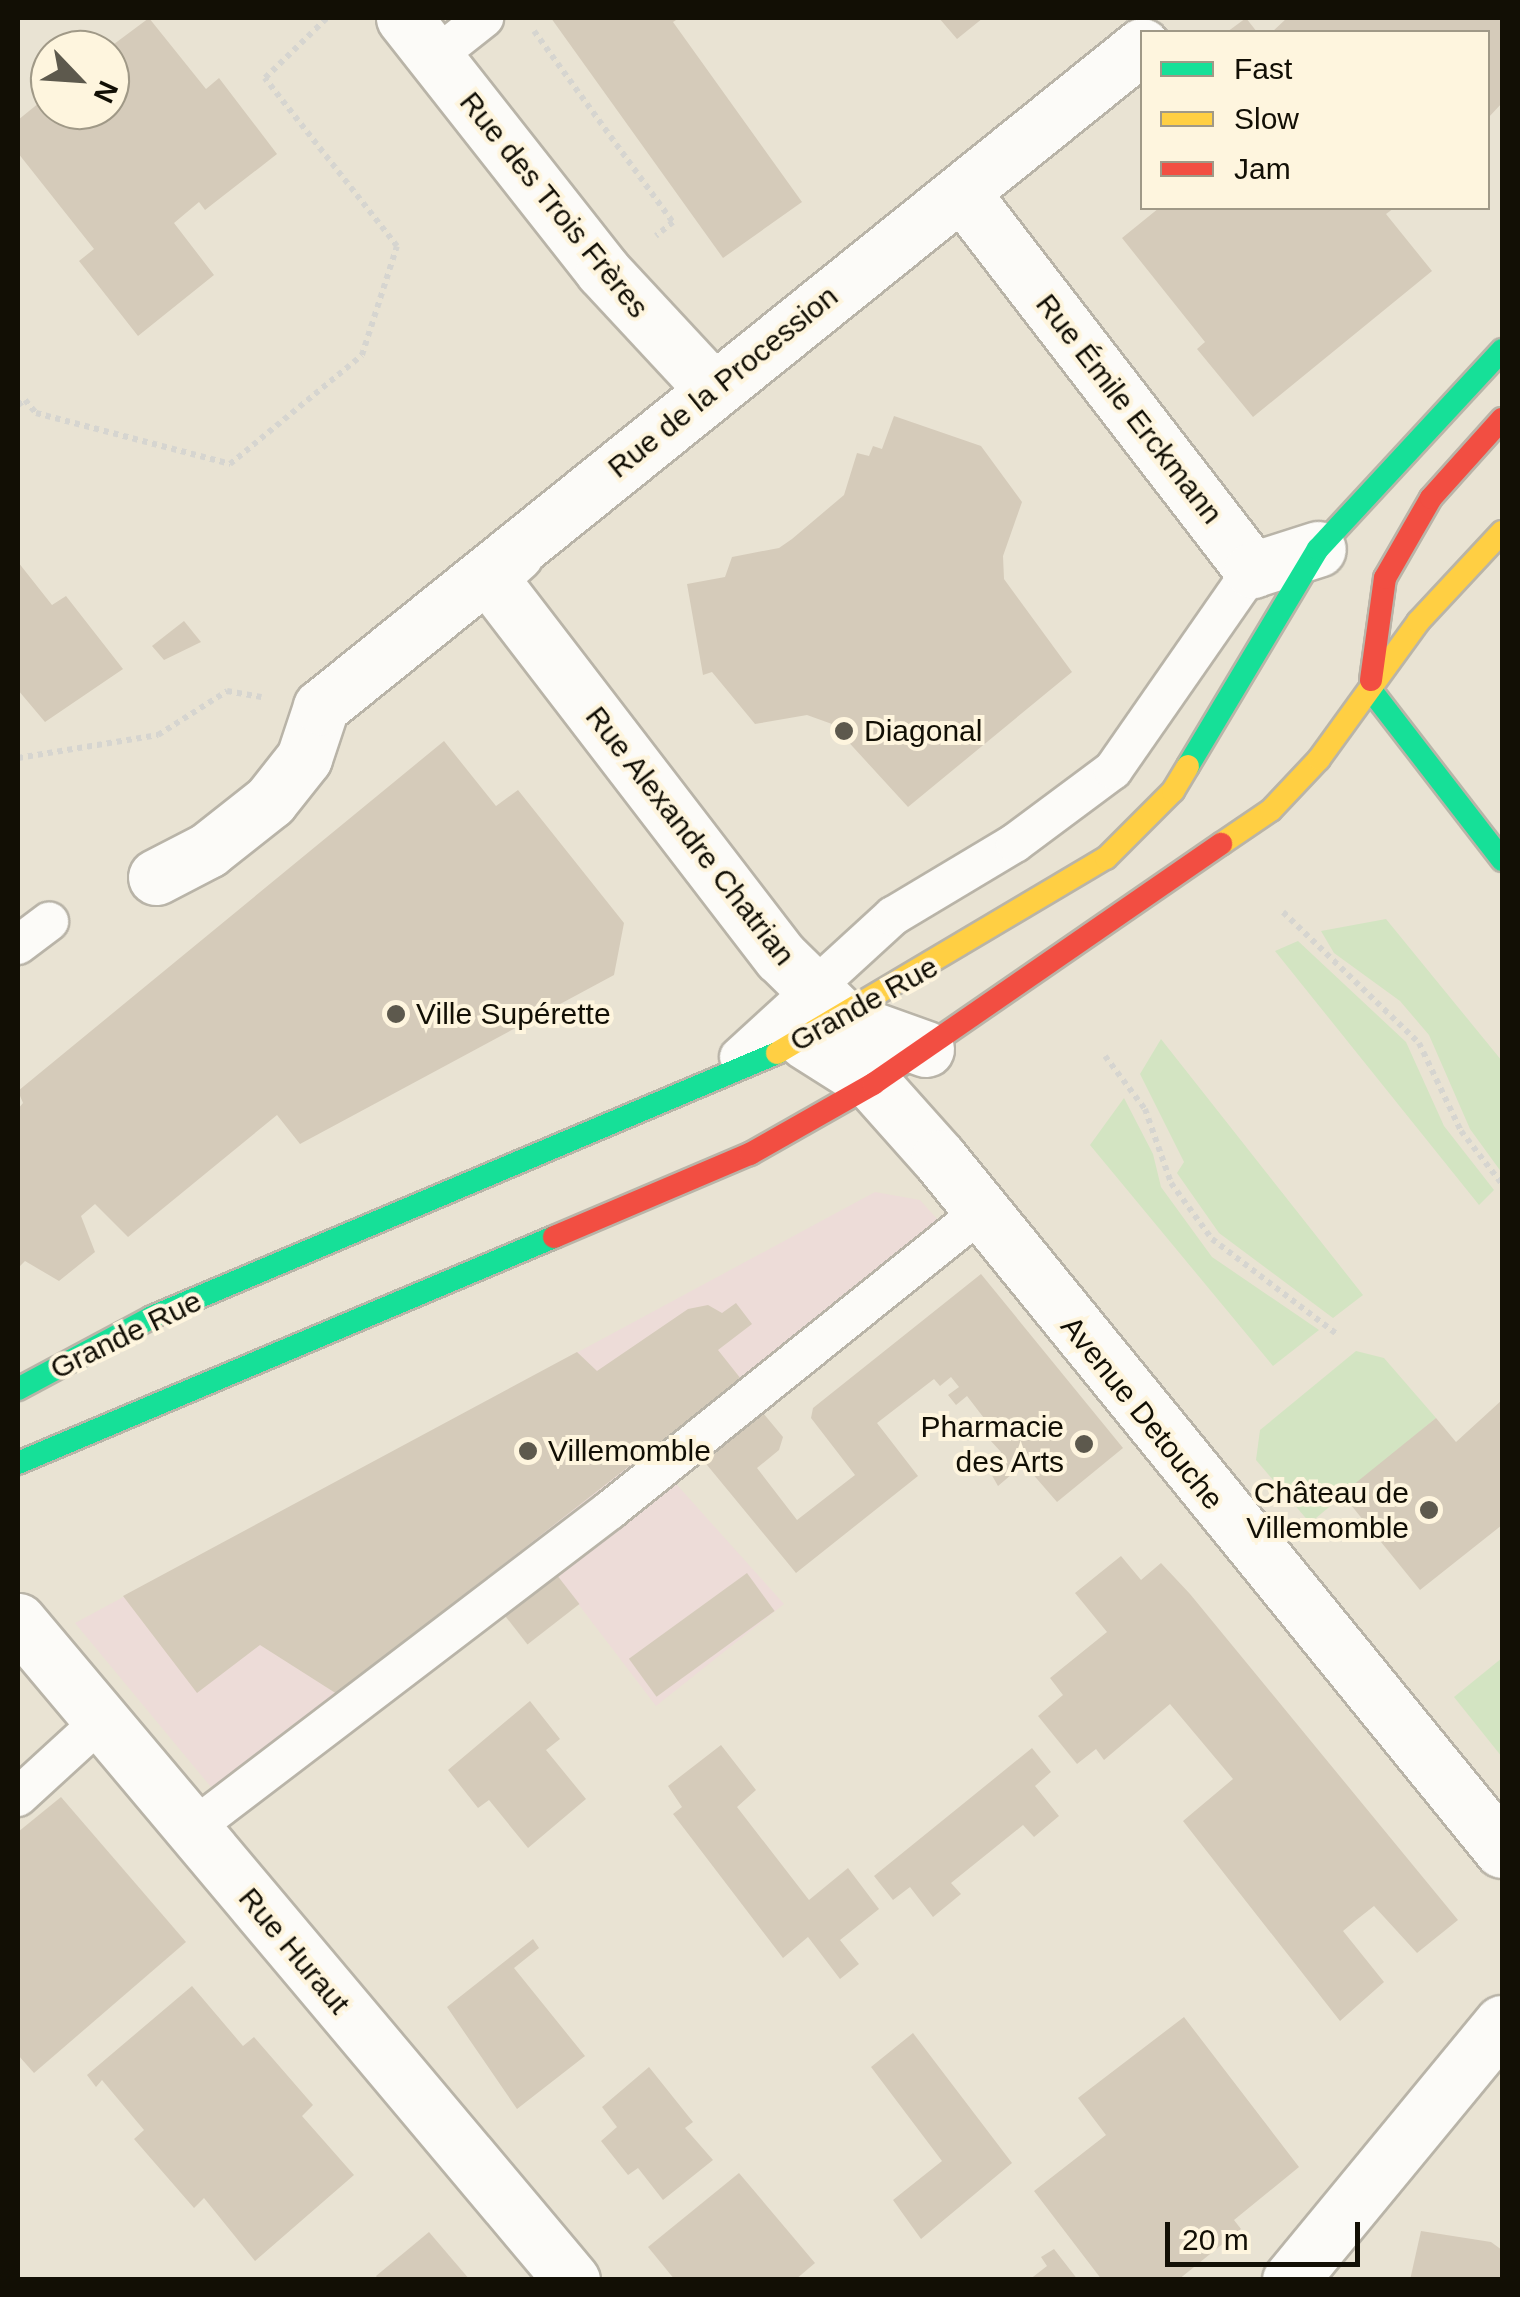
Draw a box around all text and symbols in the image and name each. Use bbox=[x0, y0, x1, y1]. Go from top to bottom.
north arrow bbox=[30, 30, 130, 130]
legend bbox=[1140, 30, 1490, 210]
text: Fast bbox=[1234, 52, 1292, 85]
text: N bbox=[88, 76, 124, 108]
street label: Rue des Trois Frères bbox=[452, 85, 656, 325]
text: Slow bbox=[1234, 102, 1299, 135]
text: Jam bbox=[1234, 152, 1291, 185]
street label: Rue de la Procession bbox=[601, 278, 845, 486]
street label: Rue Émile Erckmann bbox=[1028, 287, 1230, 531]
street label: Rue Alexandre Chatrian bbox=[577, 699, 803, 973]
place label: Diagonal bbox=[864, 713, 982, 749]
marker: Diagonal bbox=[833, 720, 855, 742]
street label: Grande Rue bbox=[784, 949, 944, 1059]
place label: Ville Supérette bbox=[416, 996, 611, 1032]
marker: Ville Supérette bbox=[385, 1003, 407, 1025]
street label: Grande Rue bbox=[45, 1283, 207, 1387]
street label: Avenue Detouche bbox=[1053, 1309, 1231, 1517]
place label: Pharmacie des Arts bbox=[921, 1409, 1064, 1480]
place label: Villemomble bbox=[548, 1433, 711, 1469]
marker: Pharmacie des Arts bbox=[1073, 1433, 1095, 1455]
marker: Villemomble bbox=[517, 1440, 539, 1462]
place label: Château de Villemomble bbox=[1246, 1475, 1409, 1546]
marker: Château de Villemomble bbox=[1418, 1499, 1440, 1521]
street label: Rue Huraut bbox=[231, 1881, 357, 2021]
scale bar bbox=[1170, 2202, 1365, 2264]
text: 20 m bbox=[1182, 2223, 1249, 2256]

